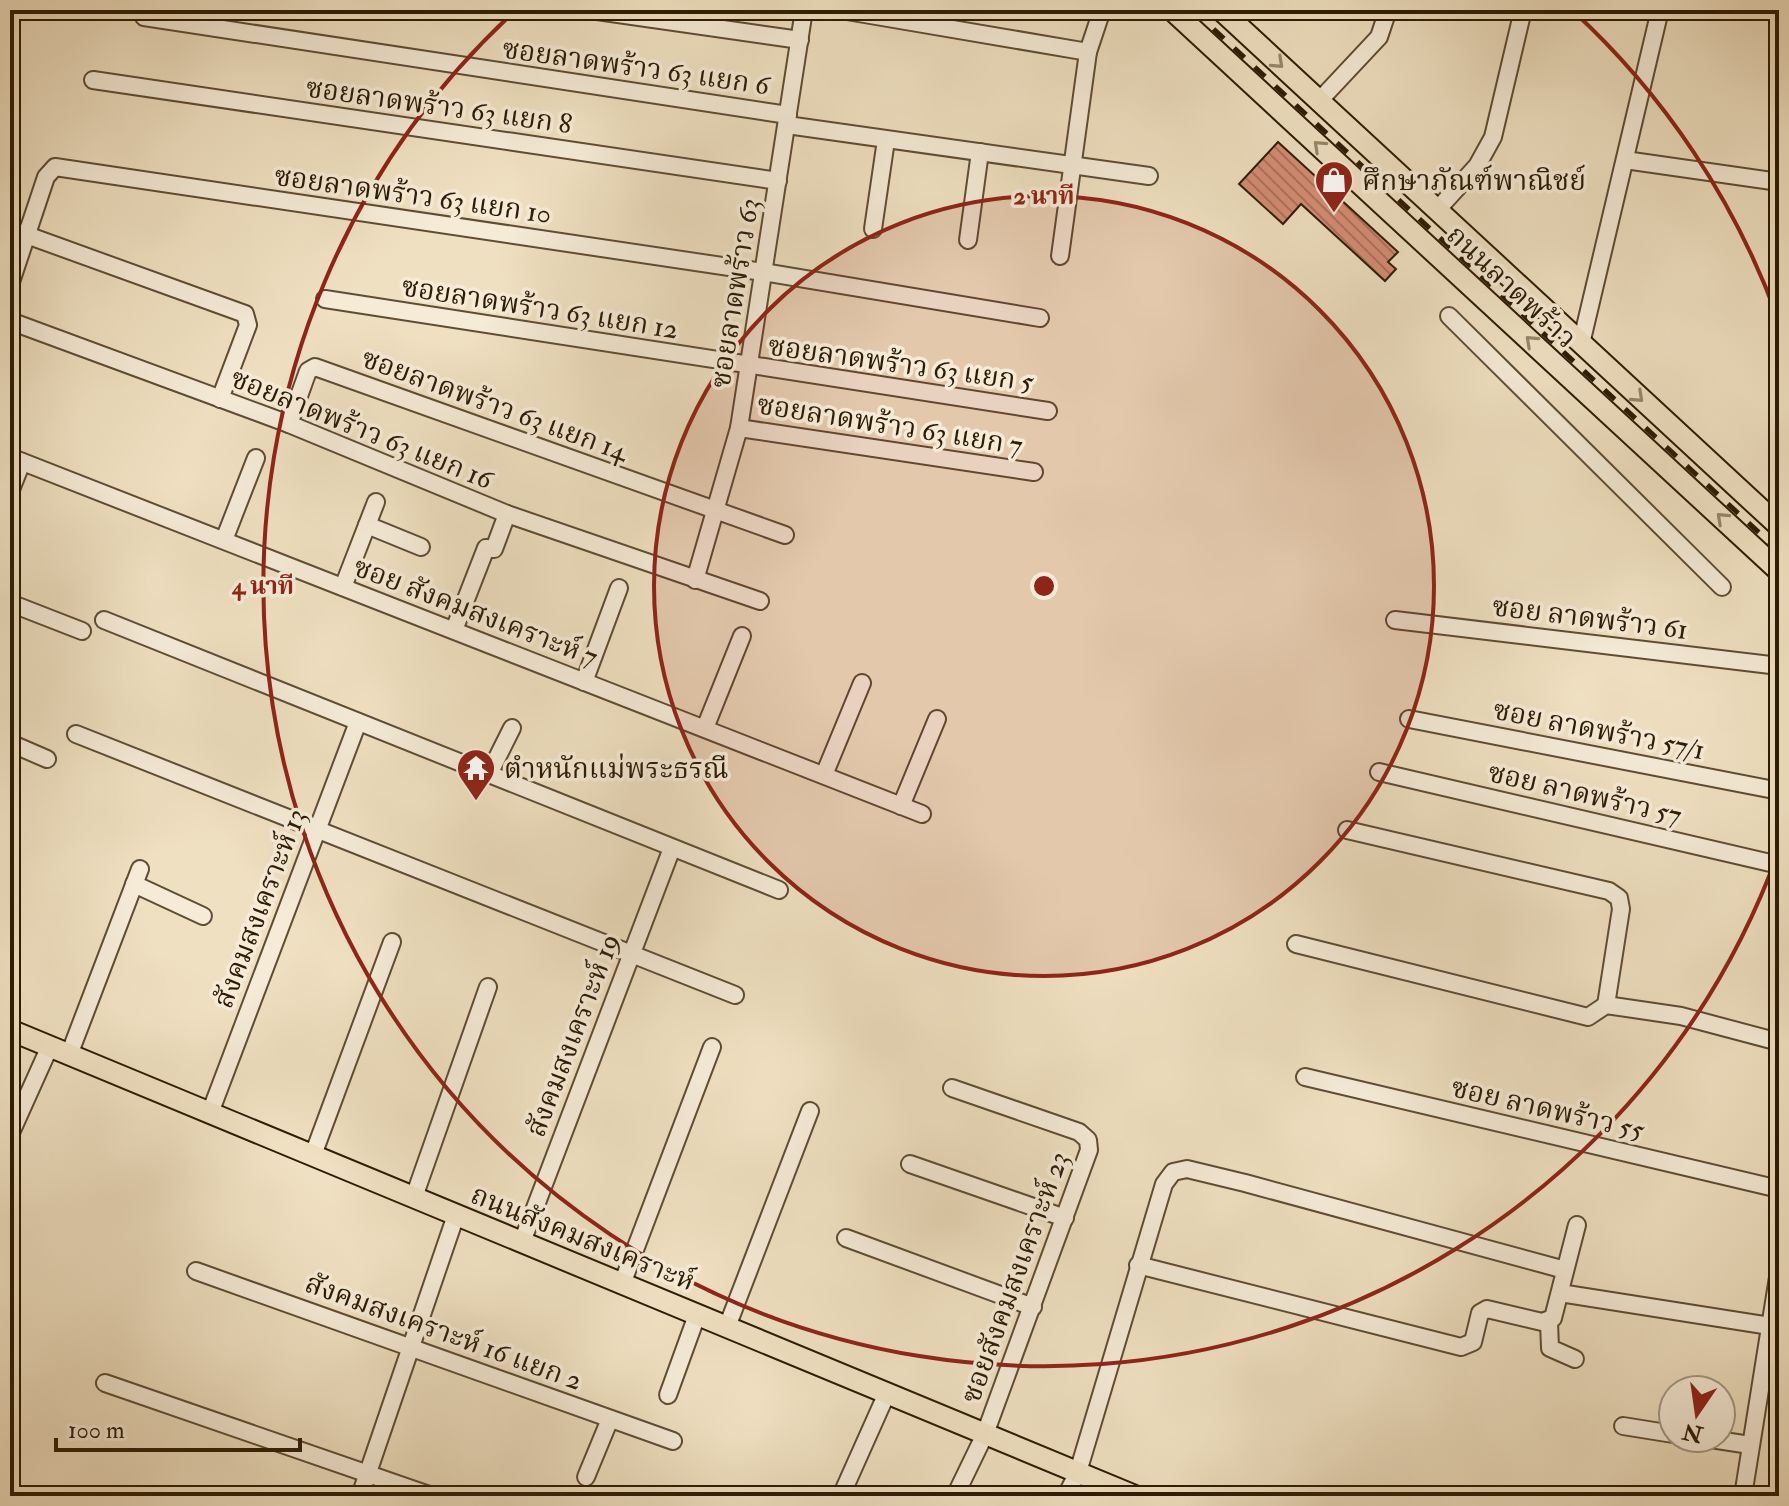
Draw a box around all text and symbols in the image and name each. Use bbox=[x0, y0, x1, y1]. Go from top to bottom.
street label: ซอยลาดพร้าว 63 แยก 6 bbox=[500, 31, 774, 104]
one-way arrow bbox=[1269, 53, 1283, 68]
street label: ซอยลาดพร้าว 63 แยก 8 bbox=[303, 70, 574, 143]
one-way arrow bbox=[1314, 142, 1329, 156]
street label: ซอยลาดพร้าว 63 แยก 10 bbox=[272, 159, 554, 232]
shop icon: ศึกษาภัณฑ์พาณิชย์ bbox=[1313, 159, 1355, 214]
place label: ศึกษาภัณฑ์พาณิชย์ bbox=[1362, 164, 1586, 199]
text: 2 นาที bbox=[1013, 181, 1075, 212]
street label: ซอยลาดพร้าว 63 bbox=[703, 196, 768, 391]
street label: ถนนลาดพร้าว bbox=[1439, 218, 1583, 356]
street label: ซอยลาดพร้าว 63 แยก 12 bbox=[399, 269, 681, 348]
street label: ซอยลาดพร้าว 63 แยก 5 bbox=[766, 329, 1036, 401]
one-way arrow bbox=[1526, 336, 1540, 351]
street label: ซอยลาดพร้าว 63 แยก 14 bbox=[357, 341, 634, 470]
street label: ซอยลาดพร้าว 63 แยก 16 bbox=[225, 361, 499, 499]
street label: ซอยลาดพร้าว 63 แยก 7 bbox=[755, 387, 1025, 464]
one-way arrow bbox=[1629, 387, 1644, 401]
one-way arrow bbox=[1717, 513, 1731, 528]
street label: ซอย สังคมสงเคราะห์ 7 bbox=[348, 550, 603, 675]
text: 4 นาที bbox=[231, 571, 294, 602]
centre of rings bbox=[1030, 572, 1058, 600]
street label: ซอย ลาดพร้าว 61 bbox=[1490, 589, 1690, 648]
street label: ซอย ลาดพร้าว 57/1 bbox=[1490, 693, 1707, 768]
temple icon: ตำหนักแม่พระธรณี bbox=[455, 747, 497, 802]
place label: ตำหนักแม่พระธรณี bbox=[504, 752, 729, 787]
street label: ซอย ลาดพร้าว 57 bbox=[1484, 755, 1685, 834]
street label: สังคมสงเคราะห์ 13 bbox=[206, 804, 315, 1013]
street label: สังคมสงเคราะห์ 19 bbox=[519, 929, 628, 1142]
street label: ซอย ลาดพร้าว 55 bbox=[1448, 1070, 1648, 1149]
street label: ซอยสังคมสงเคราะห์ 23 bbox=[954, 1147, 1077, 1408]
street label: ถนนสังคมสงเคราะห์ bbox=[465, 1178, 700, 1299]
street label: สังคมสงเคราะห์ 16 แยก 2 bbox=[300, 1266, 587, 1399]
north arrow bbox=[1657, 1374, 1737, 1454]
scale bar bbox=[56, 1402, 300, 1452]
text: 100 m bbox=[68, 1415, 125, 1446]
text: N bbox=[1680, 1417, 1706, 1449]

